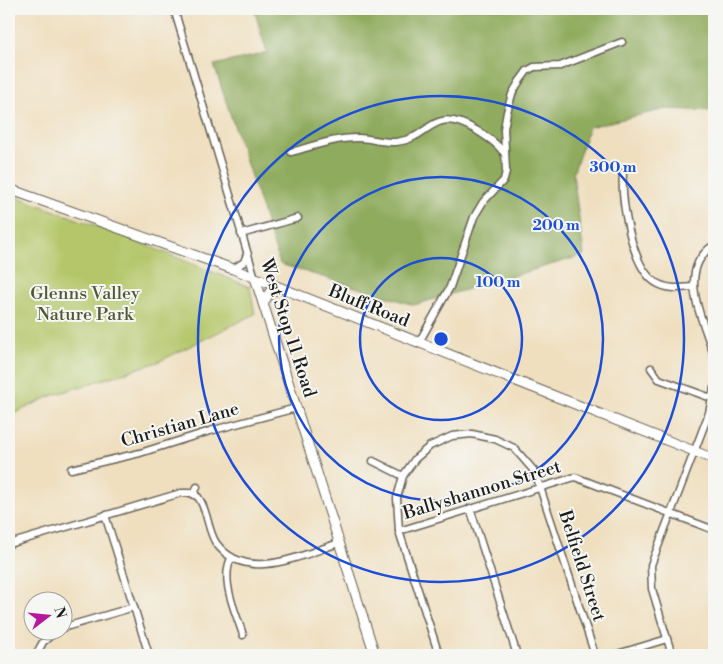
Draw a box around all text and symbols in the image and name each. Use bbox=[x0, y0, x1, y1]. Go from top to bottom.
text: 300 m bbox=[590, 158, 637, 177]
text: 200 m bbox=[532, 216, 580, 235]
street label: West Stop 11 Road bbox=[254, 255, 322, 401]
text: 100 m bbox=[476, 273, 521, 292]
street label: Bluff Road bbox=[324, 279, 414, 333]
park label: Glenns Valley Nature Park bbox=[30, 282, 140, 326]
centre of rings bbox=[432, 330, 450, 348]
street label: Christian Lane bbox=[118, 397, 242, 453]
street label: Ballyshannon Street bbox=[399, 455, 564, 525]
street label: Belfield Street bbox=[553, 507, 611, 625]
north arrow bbox=[22, 592, 72, 642]
text: N bbox=[49, 605, 70, 620]

